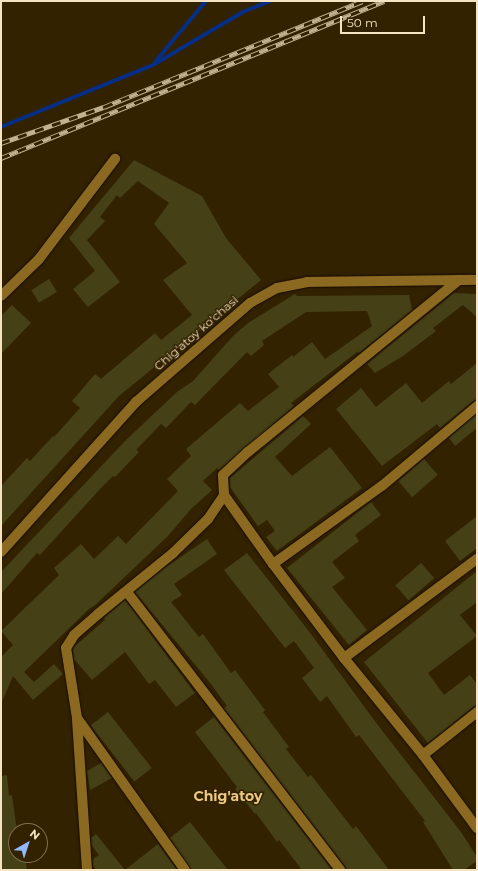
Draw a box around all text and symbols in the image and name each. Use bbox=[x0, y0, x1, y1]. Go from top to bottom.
scale bar bbox=[342, 8, 427, 34]
text: 50 m bbox=[347, 15, 378, 30]
street label: Chig'atoy ko'chasi bbox=[151, 293, 241, 373]
district label: Chig'atoy bbox=[194, 788, 262, 804]
north arrow bbox=[8, 823, 48, 863]
text: N bbox=[27, 826, 43, 843]

